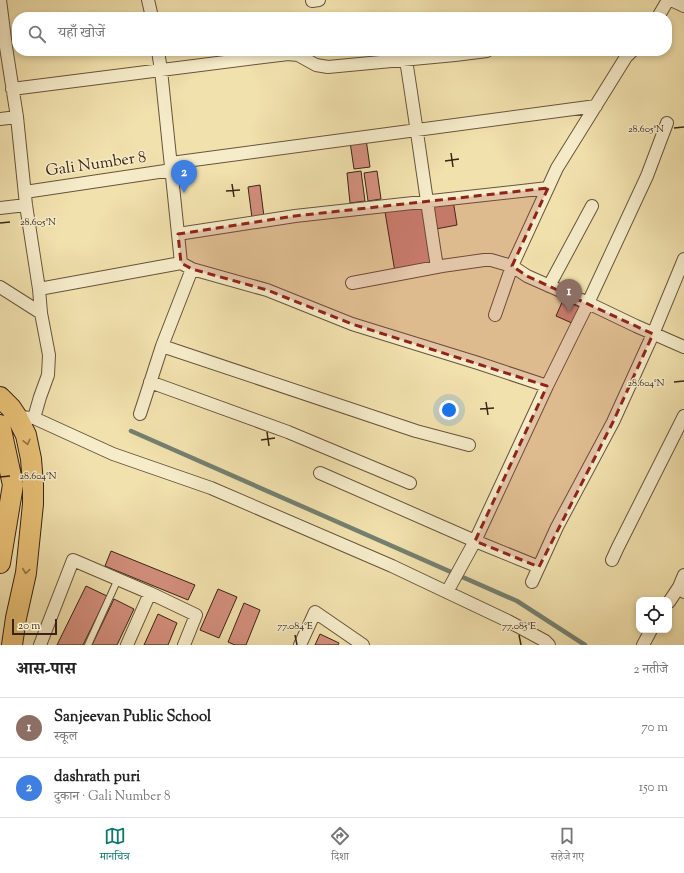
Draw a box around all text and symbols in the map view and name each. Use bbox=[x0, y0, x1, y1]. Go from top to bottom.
search box bbox=[12, 12, 672, 56]
icon: search bbox=[26, 23, 48, 45]
text: यहाँ खोजें bbox=[58, 23, 105, 44]
text: 28.605°N bbox=[628, 122, 664, 137]
street label: Gali Number 8 bbox=[44, 147, 148, 183]
pin: 2 bbox=[171, 160, 197, 193]
text: 28.605°N bbox=[20, 215, 56, 230]
pin: 1 bbox=[556, 279, 582, 312]
text: 28.604°N bbox=[627, 376, 665, 391]
your location bbox=[439, 400, 459, 420]
one-way arrow bbox=[22, 438, 31, 445]
text: 28.604°N bbox=[19, 469, 57, 484]
one-way arrow bbox=[22, 567, 31, 574]
map controls bbox=[636, 597, 672, 633]
button: locate bbox=[636, 597, 672, 633]
scale bar bbox=[12, 617, 57, 636]
text: 20 m bbox=[18, 618, 40, 634]
text: 77.084°E bbox=[277, 619, 313, 634]
text: 77.085°E bbox=[502, 619, 536, 634]
text: आस-पास bbox=[16, 658, 76, 682]
text: 2 नतीजे bbox=[634, 661, 668, 679]
text: Sanjeevan Public School bbox=[54, 707, 211, 728]
text: 1 bbox=[27, 719, 31, 737]
text: 70 m bbox=[641, 719, 668, 737]
text: स्कूल bbox=[54, 728, 77, 746]
text: dashrath puri bbox=[54, 767, 140, 788]
text: 2 bbox=[26, 779, 32, 797]
text: 150 m bbox=[639, 779, 668, 797]
text: दुकान · Gali Number 8 bbox=[54, 788, 170, 806]
tab: मानचित्र bbox=[100, 825, 130, 867]
tab: दिशा bbox=[329, 825, 351, 867]
tab: सहेजे गए bbox=[551, 825, 584, 867]

